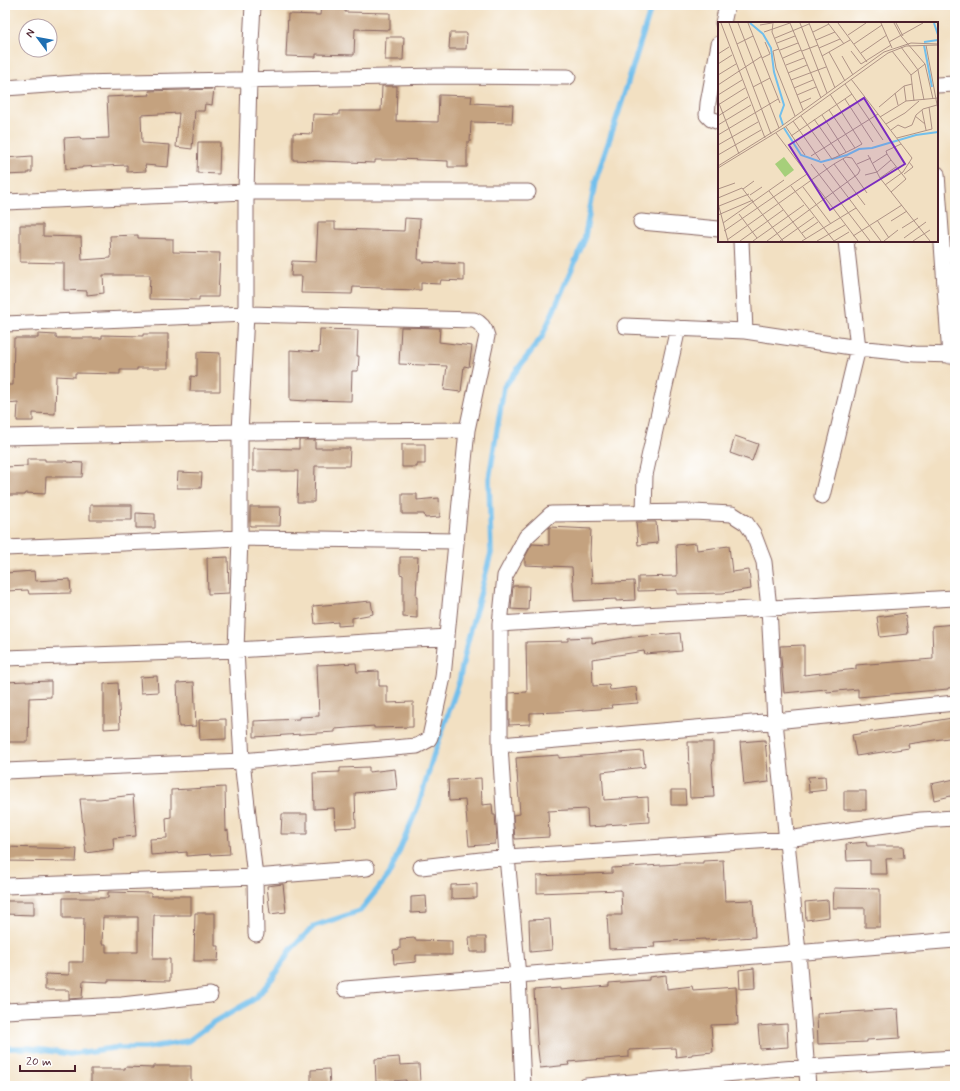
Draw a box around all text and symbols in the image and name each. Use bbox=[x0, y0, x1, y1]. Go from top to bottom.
north arrow bbox=[18, 18, 58, 58]
inset map bbox=[718, 22, 938, 242]
text: N bbox=[22, 26, 38, 40]
scale bar bbox=[20, 1047, 75, 1073]
text: 20 m bbox=[26, 1054, 52, 1070]

